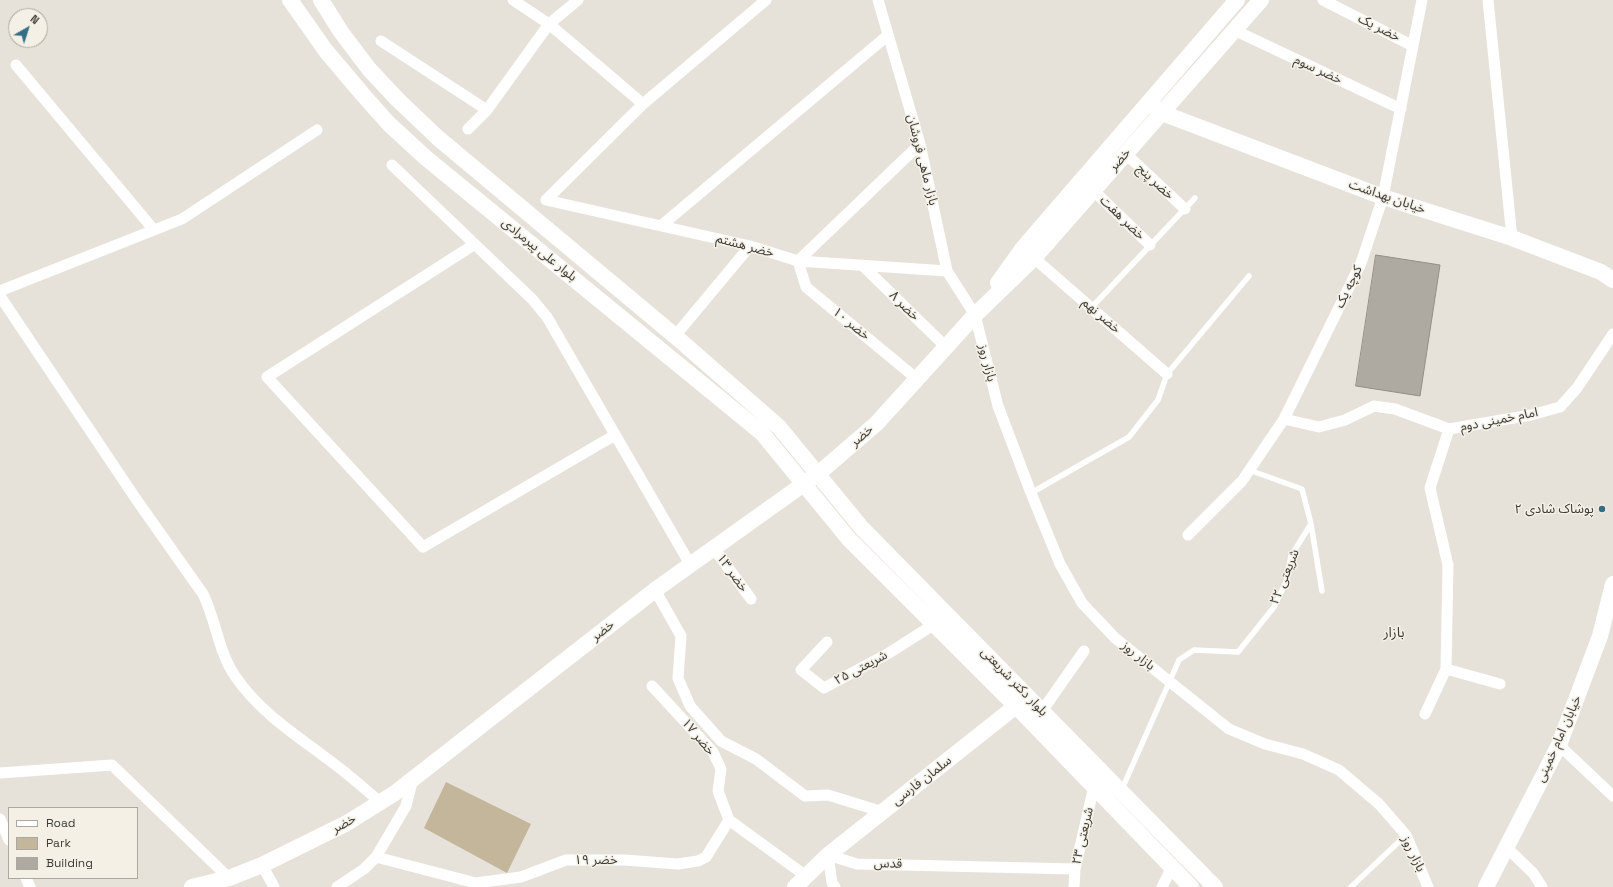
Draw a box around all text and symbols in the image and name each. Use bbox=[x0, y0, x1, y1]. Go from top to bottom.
north arrow bbox=[8, 8, 48, 48]
street label: خضر یک bbox=[1355, 11, 1403, 45]
text: N bbox=[28, 12, 42, 27]
street label: خضر سوم bbox=[1292, 52, 1344, 88]
street label: بازار ماهی فروشان bbox=[903, 113, 941, 207]
street label: خضر bbox=[1106, 145, 1134, 175]
street label: خضر پنج bbox=[1133, 161, 1177, 203]
street label: خیابان بهداشت bbox=[1346, 177, 1428, 217]
street label: خضر هفت bbox=[1096, 193, 1148, 243]
street label: بلوار علی پیرمرادی bbox=[498, 215, 580, 285]
street label: خضر هشتم bbox=[714, 231, 776, 261]
street label: کوچه یک bbox=[1332, 263, 1366, 311]
street label: خضر ۸ bbox=[886, 288, 922, 324]
street label: خضر نهم bbox=[1079, 295, 1123, 337]
street label: خضر ۱۰ bbox=[829, 304, 873, 344]
street label: بازار روز bbox=[975, 343, 999, 383]
street label: امام خمینی دوم bbox=[1459, 405, 1539, 435]
street label: خضر bbox=[847, 422, 877, 450]
place label: پوشاک شادی ۲ bbox=[1514, 501, 1594, 517]
marker: پوشاک شادی ۲ bbox=[1597, 504, 1607, 514]
street label: شریعتی ۲۲ bbox=[1267, 547, 1303, 607]
street label: خضر ۱۳ bbox=[713, 551, 751, 595]
street label: خضر bbox=[588, 617, 618, 645]
district label: بازار bbox=[1383, 625, 1405, 641]
street label: بازار روز bbox=[1118, 638, 1158, 674]
street label: بلوار دکتر شریعتی bbox=[977, 644, 1051, 720]
street label: شریعتی ۲۵ bbox=[832, 647, 890, 689]
street label: خیابان امام خمینی bbox=[1533, 693, 1585, 785]
street label: خضر ۱۷ bbox=[678, 715, 718, 759]
street label: سلمان فارسی bbox=[889, 753, 955, 809]
street label: شریعتی ۲۳ bbox=[1069, 806, 1097, 866]
legend bbox=[8, 807, 138, 879]
street label: خضر bbox=[329, 811, 359, 837]
text: Road bbox=[46, 815, 75, 831]
street label: بازار روز bbox=[1398, 833, 1428, 875]
text: Park bbox=[46, 835, 71, 851]
street label: خضر ۱۹ bbox=[574, 852, 618, 868]
text: Building bbox=[46, 855, 93, 871]
street label: قدس bbox=[874, 856, 902, 872]

